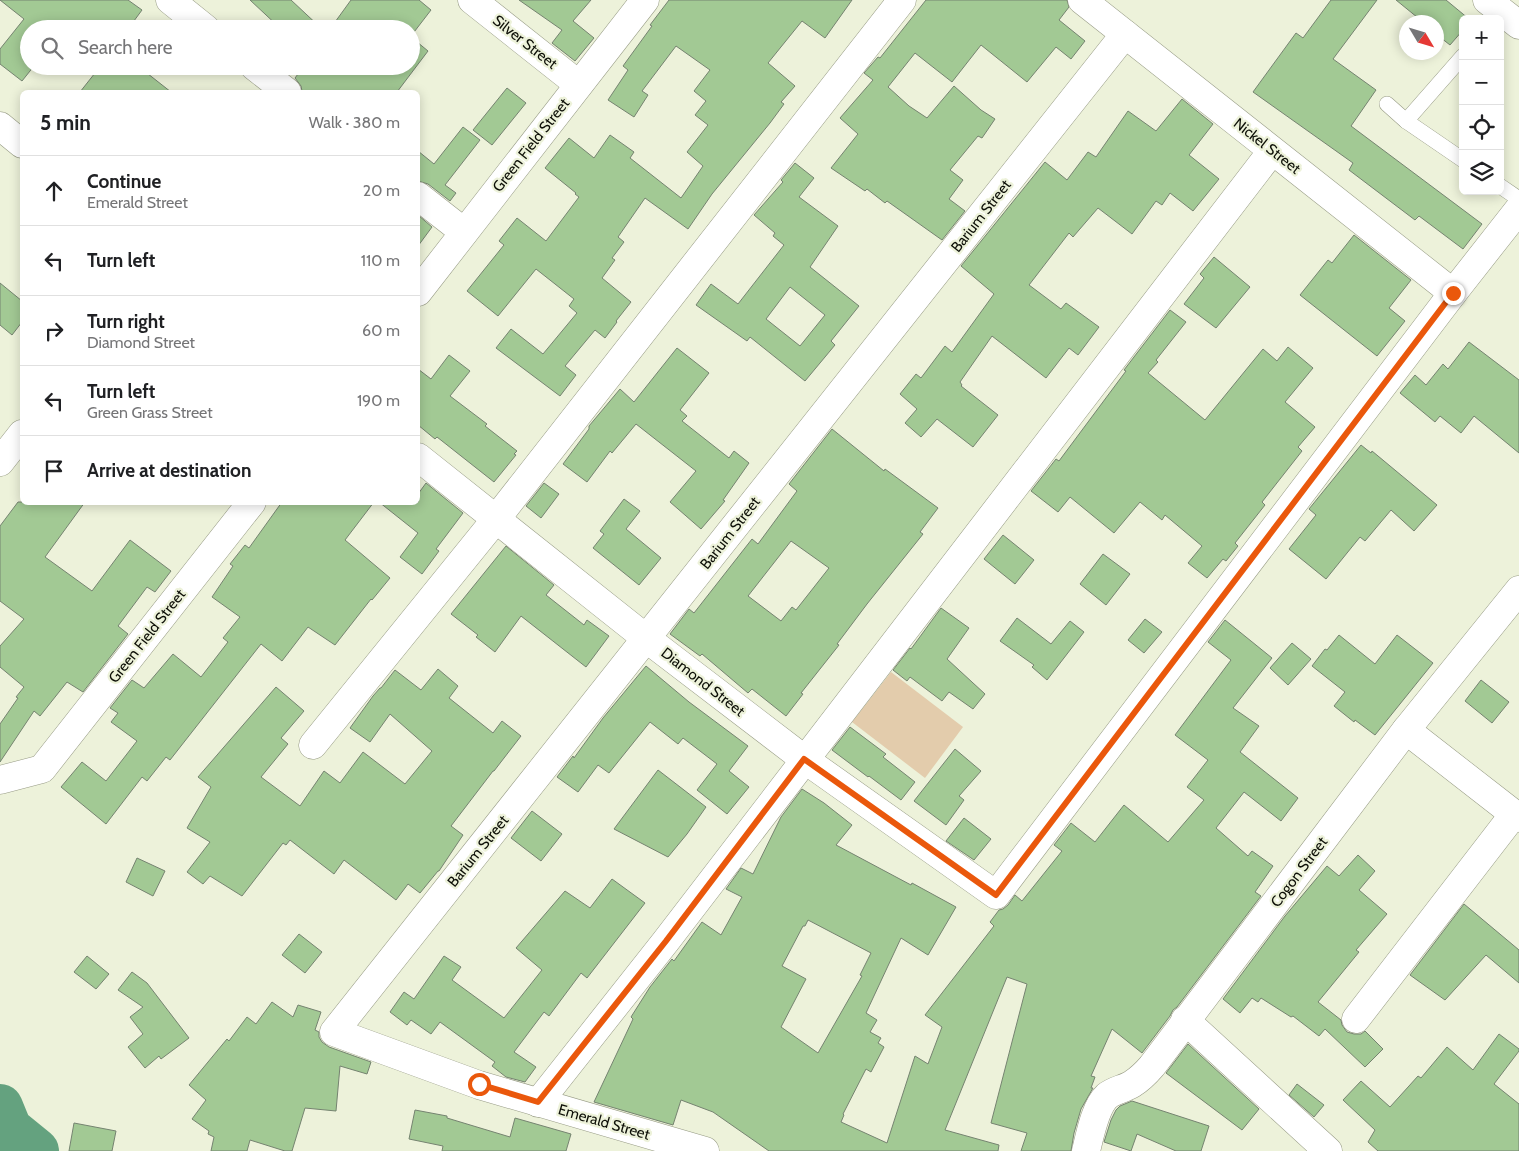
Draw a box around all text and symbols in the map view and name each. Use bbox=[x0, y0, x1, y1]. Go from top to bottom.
street label: Silver Street bbox=[489, 11, 561, 73]
north arrow bbox=[1399, 15, 1444, 60]
map controls bbox=[1459, 15, 1504, 195]
button: + bbox=[1459, 15, 1504, 60]
search box bbox=[20, 20, 420, 75]
icon: search bbox=[38, 34, 66, 62]
text: Search here bbox=[78, 36, 172, 59]
button: − bbox=[1459, 60, 1504, 105]
street label: Green Field Street bbox=[489, 95, 573, 195]
button: locate bbox=[1459, 105, 1504, 150]
text: 5 min bbox=[40, 110, 91, 135]
text: Walk · 380 m bbox=[309, 113, 400, 132]
street label: Nickel Street bbox=[1230, 114, 1304, 178]
button: layers bbox=[1459, 150, 1504, 195]
text: Continue bbox=[87, 170, 161, 193]
street label: Barium Street bbox=[947, 176, 1015, 256]
icon: ahead bbox=[40, 177, 68, 205]
text: 20 m bbox=[363, 181, 400, 200]
text: Emerald Street bbox=[87, 193, 188, 212]
icon: left bbox=[40, 247, 68, 275]
text: Turn left bbox=[87, 249, 155, 272]
text: 110 m bbox=[361, 251, 400, 270]
route end bbox=[1442, 282, 1465, 305]
text: Turn right bbox=[87, 310, 165, 333]
icon: right bbox=[40, 317, 68, 345]
text: 60 m bbox=[362, 321, 400, 340]
text: Diamond Street bbox=[87, 333, 195, 352]
text: Turn left bbox=[87, 380, 155, 403]
icon: left bbox=[40, 387, 68, 415]
text: 190 m bbox=[357, 391, 400, 410]
text: Green Grass Street bbox=[87, 403, 213, 422]
icon: arrive bbox=[40, 457, 68, 485]
text: Arrive at destination bbox=[87, 459, 251, 482]
street label: Barium Street bbox=[696, 493, 764, 573]
street label: Green Field Street bbox=[105, 586, 189, 686]
street label: Diamond Street bbox=[658, 644, 748, 720]
street label: Barium Street bbox=[444, 812, 512, 890]
street label: Cogon Street bbox=[1267, 833, 1331, 911]
route start bbox=[468, 1073, 491, 1096]
street label: Emerald Street bbox=[556, 1100, 652, 1144]

